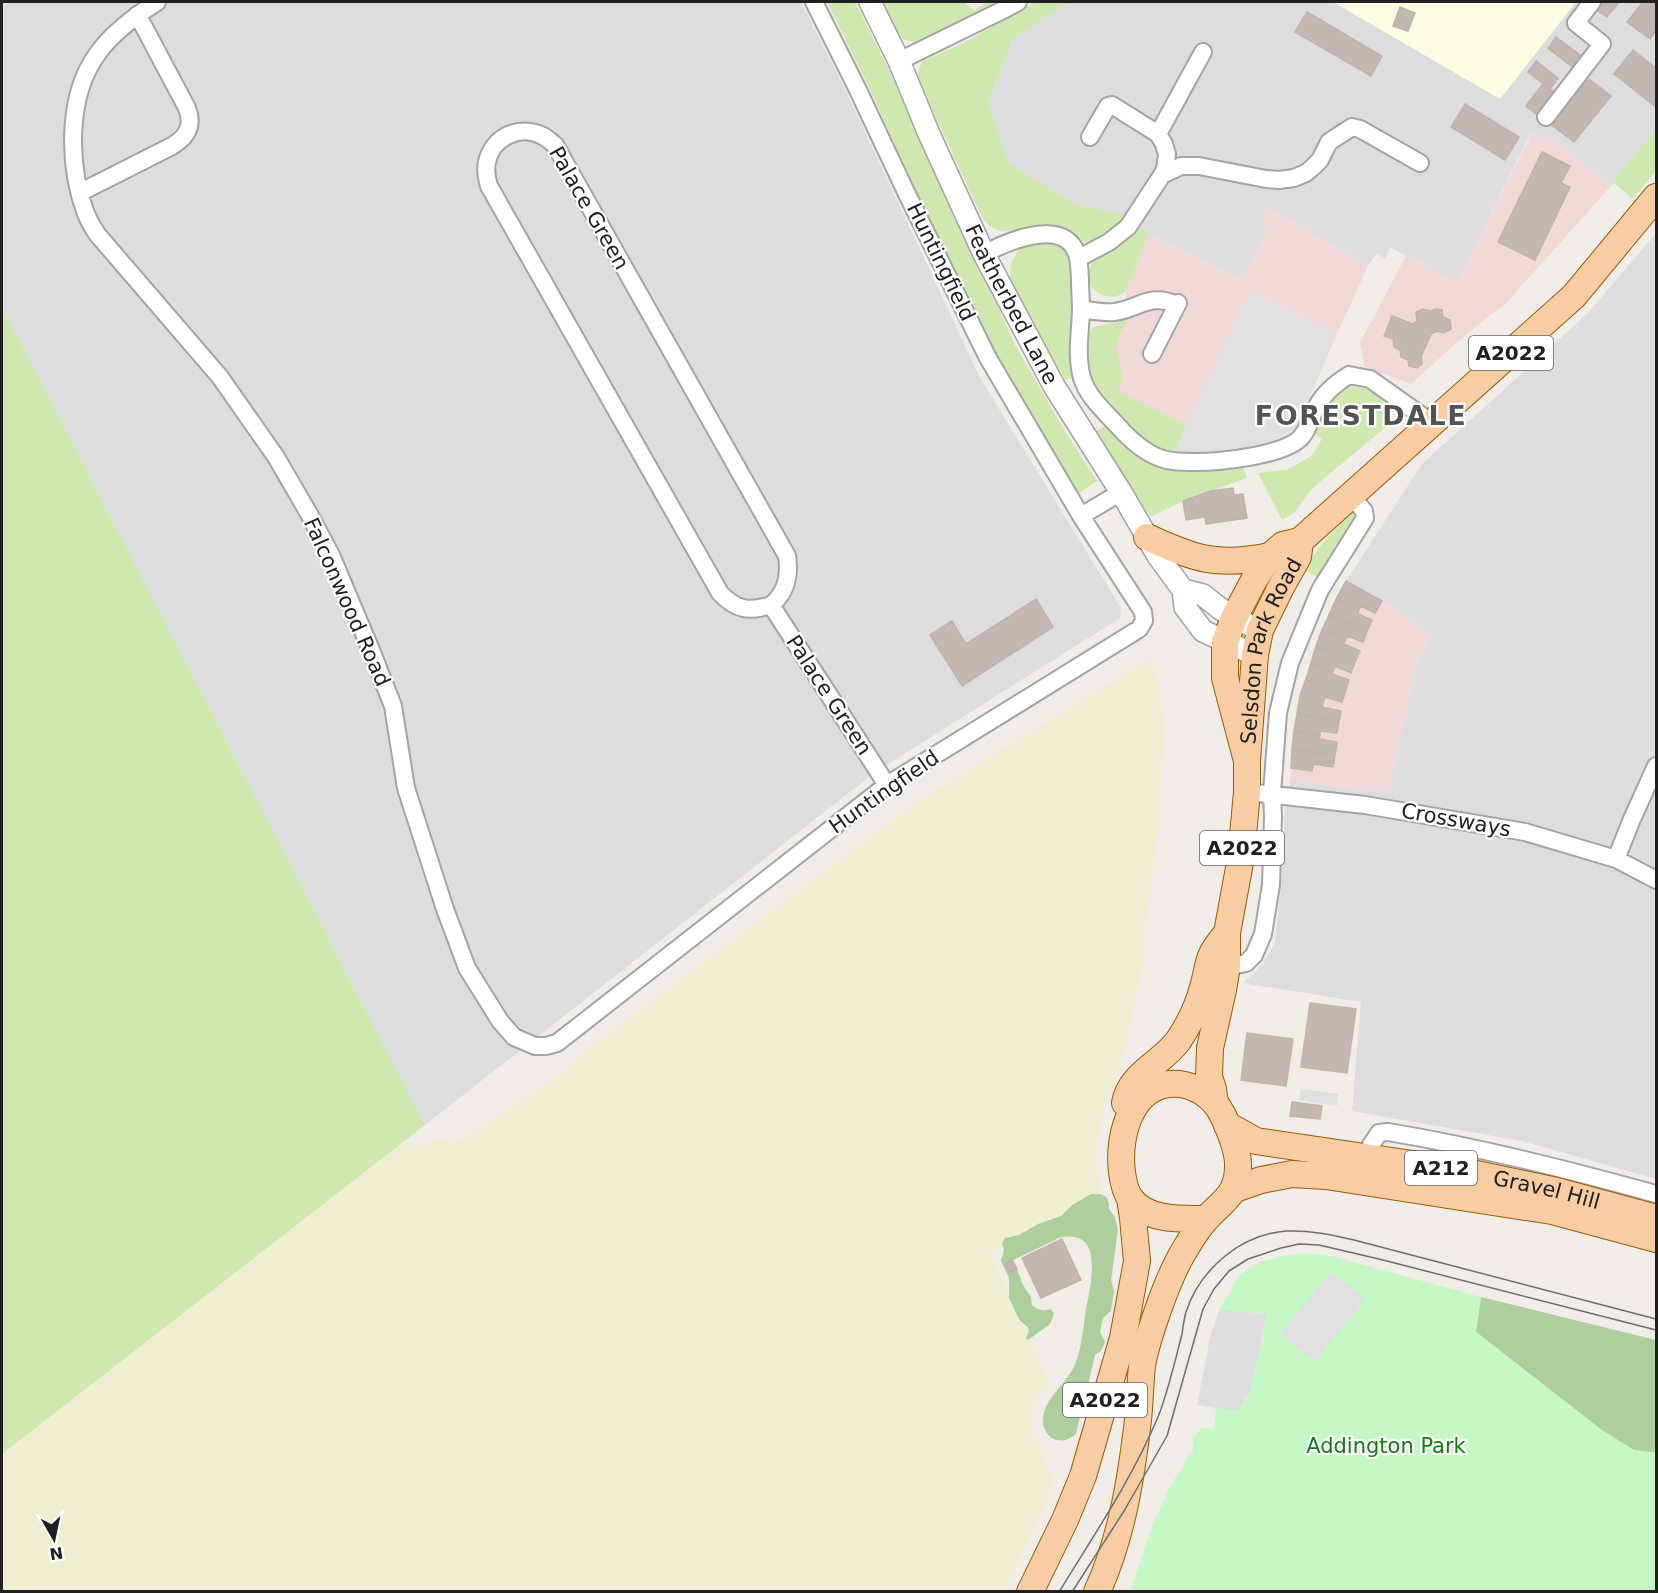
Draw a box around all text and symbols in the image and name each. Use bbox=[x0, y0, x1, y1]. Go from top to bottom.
street label: Palace Green bbox=[544, 142, 634, 274]
street label: Huntingfield bbox=[902, 199, 980, 325]
street label: Featherbed Lane bbox=[960, 221, 1063, 388]
road number: A2022 bbox=[1469, 336, 1553, 370]
district label: FORESTDALE bbox=[1255, 400, 1467, 431]
street label: Falconwood Road bbox=[299, 514, 395, 690]
street label: Selsdon Park Road bbox=[1236, 554, 1307, 745]
street label: Palace Green bbox=[781, 631, 877, 759]
street label: Huntingfield bbox=[825, 745, 943, 839]
street label: Crossways bbox=[1399, 799, 1513, 841]
road number: A2022 bbox=[1200, 831, 1284, 865]
road number: A212 bbox=[1405, 1151, 1477, 1185]
street label: Gravel Hill bbox=[1491, 1166, 1603, 1214]
road number: A2022 bbox=[1063, 1383, 1147, 1417]
park label: Addington Park bbox=[1306, 1434, 1467, 1458]
north arrow bbox=[24, 1509, 84, 1569]
text: N bbox=[48, 1543, 64, 1564]

